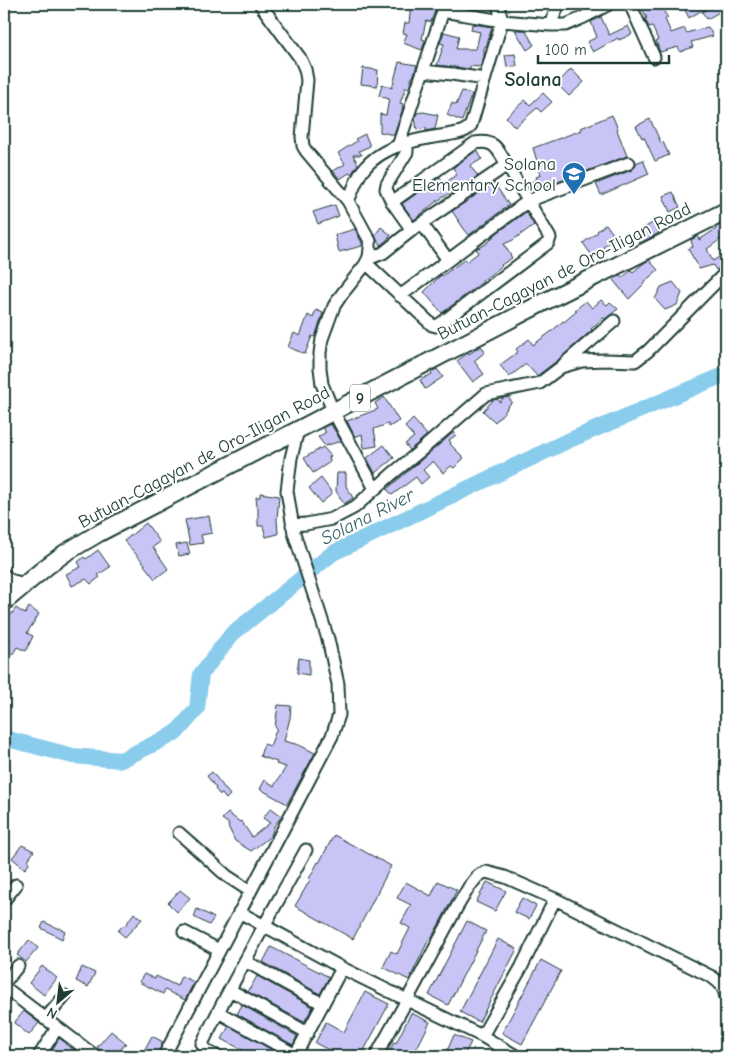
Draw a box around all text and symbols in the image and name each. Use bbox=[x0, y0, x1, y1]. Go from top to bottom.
scale bar bbox=[538, 32, 669, 64]
text: 100 m bbox=[545, 41, 587, 59]
district label: Solana bbox=[504, 68, 562, 91]
place label: Solana Elementary School bbox=[412, 154, 556, 196]
school or university icon: Solana Elementary School bbox=[561, 161, 587, 195]
street label: Butuan-Cagayan de Oro-Iligan Road bbox=[434, 198, 695, 345]
street label: Butuan-Cagayan de Oro-Iligan Road bbox=[75, 382, 334, 533]
road number: 9 bbox=[350, 384, 370, 412]
water label: Solana River bbox=[317, 483, 419, 550]
north arrow bbox=[32, 978, 82, 1028]
text: N bbox=[44, 1003, 60, 1023]

